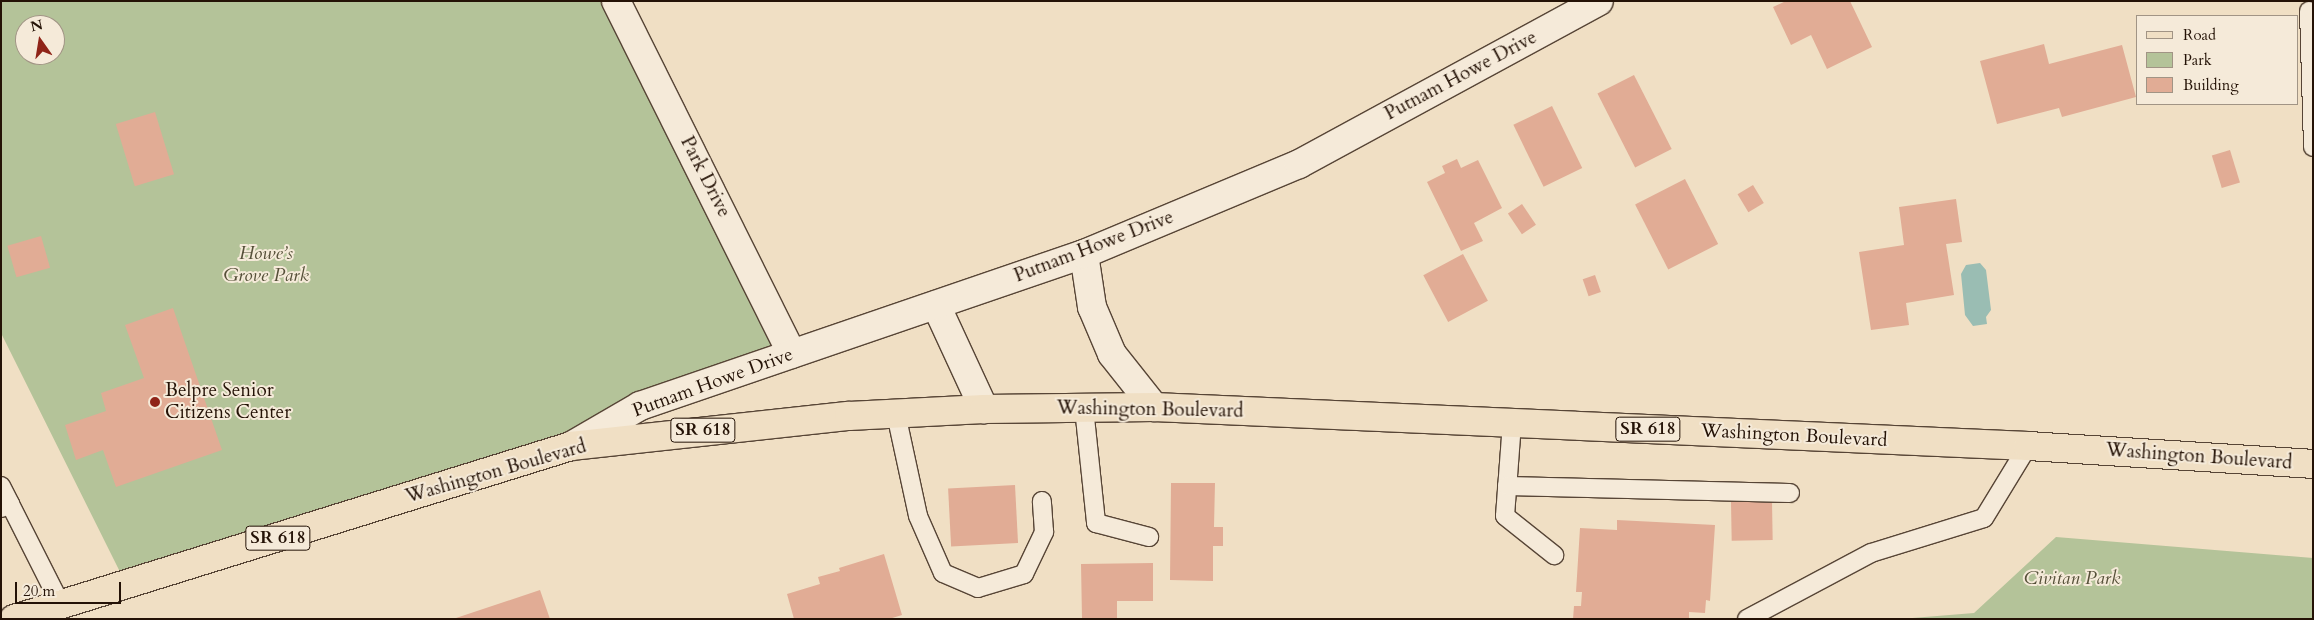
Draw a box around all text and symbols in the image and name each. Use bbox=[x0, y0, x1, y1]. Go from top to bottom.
north arrow bbox=[15, 15, 65, 65]
text: N bbox=[29, 15, 45, 36]
legend bbox=[2136, 15, 2299, 105]
text: Road bbox=[2183, 25, 2216, 45]
street label: Putnam Howe Drive bbox=[1381, 26, 1541, 126]
text: Park bbox=[2183, 50, 2212, 70]
text: Building bbox=[2183, 75, 2239, 95]
street label: Park Drive bbox=[675, 133, 735, 221]
street label: Putnam Howe Drive bbox=[1011, 206, 1177, 288]
park label: Howe’s Grove Park bbox=[223, 243, 309, 287]
street label: Putnam Howe Drive bbox=[630, 343, 796, 423]
place label: Belpre Senior Citizens Center bbox=[165, 380, 291, 424]
marker: Belpre Senior Citizens Center bbox=[149, 396, 161, 408]
street label: Washington Boulevard bbox=[1056, 397, 1244, 423]
road number: SR 618 bbox=[669, 414, 737, 446]
road number: SR 618 bbox=[1614, 414, 1682, 444]
street label: Washington Boulevard bbox=[1700, 420, 1888, 452]
street label: Washington Boulevard bbox=[403, 435, 589, 509]
street label: Washington Boulevard bbox=[2105, 439, 2293, 475]
road number: SR 618 bbox=[244, 522, 312, 554]
park label: Civitan Park bbox=[2024, 568, 2120, 590]
scale bar bbox=[18, 572, 124, 604]
text: 20 m bbox=[23, 581, 55, 601]

